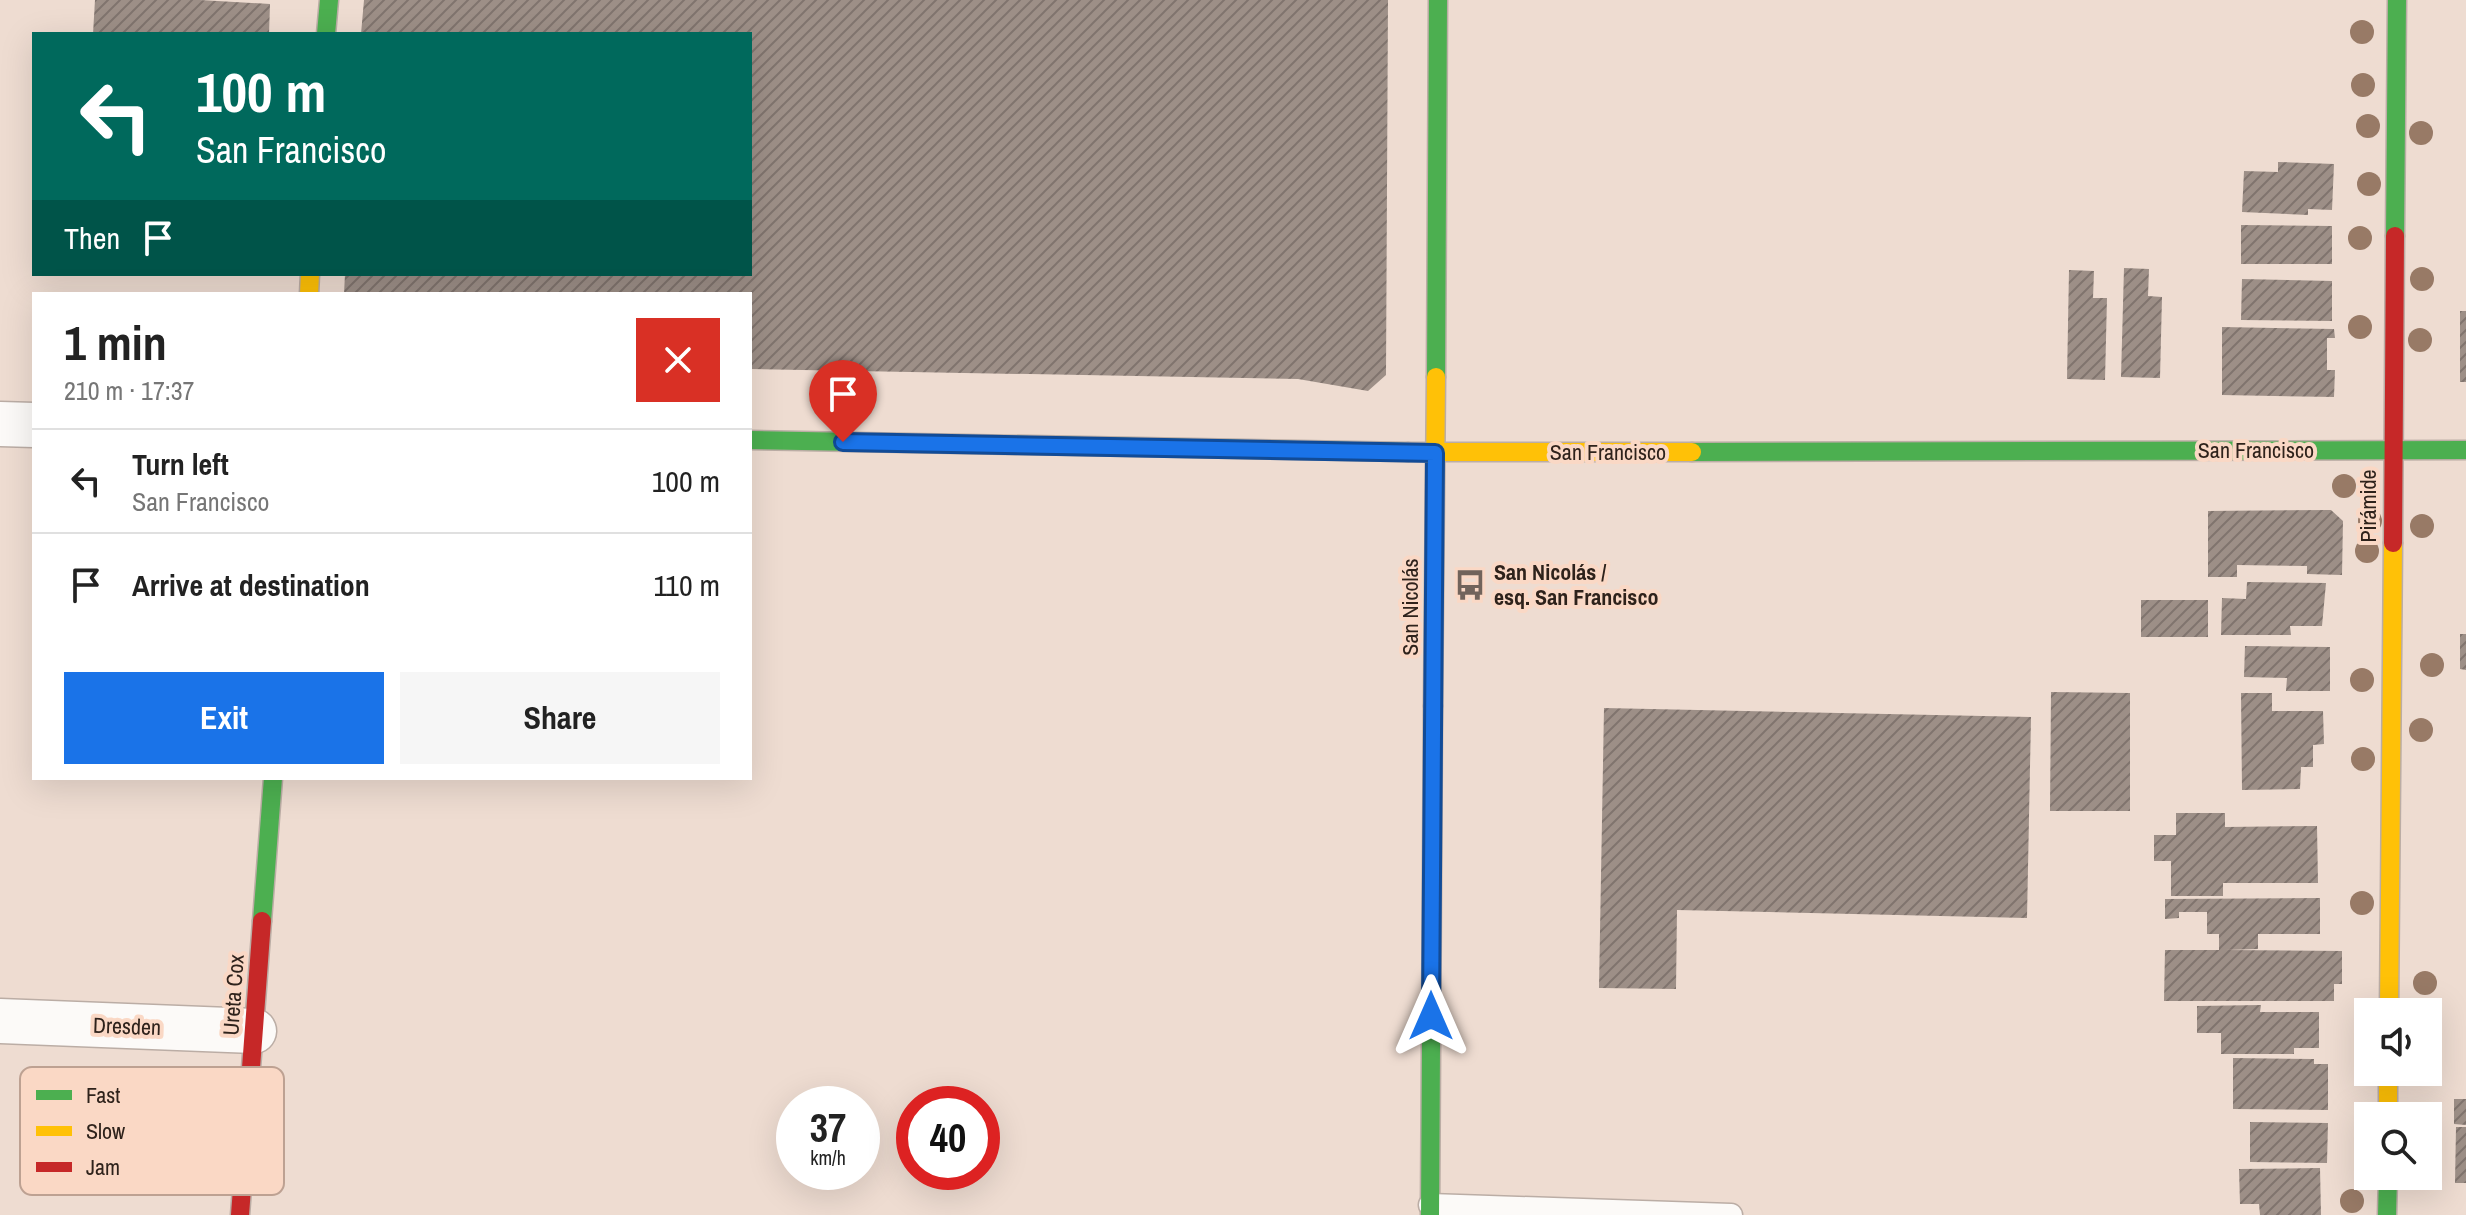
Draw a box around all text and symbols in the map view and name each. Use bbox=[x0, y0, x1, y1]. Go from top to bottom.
text: 100 m bbox=[196, 54, 326, 129]
icon: left bbox=[64, 64, 168, 168]
text: San Francisco bbox=[196, 126, 386, 174]
icon: arrive bbox=[136, 216, 180, 260]
text: Then bbox=[64, 218, 120, 258]
text: 1 min bbox=[64, 310, 167, 375]
button: close bbox=[636, 318, 720, 402]
pin bbox=[809, 360, 877, 442]
icon: arrive bbox=[821, 372, 865, 416]
text: 210 m · 17:37 bbox=[64, 373, 194, 408]
street label: San Francisco bbox=[2198, 435, 2314, 465]
street label: San Francisco bbox=[1550, 437, 1666, 467]
text: Turn left bbox=[132, 444, 229, 484]
icon: left bbox=[64, 459, 108, 503]
text: 100 m bbox=[652, 461, 720, 501]
street label: Pirámide bbox=[2353, 469, 2383, 543]
text: San Francisco bbox=[132, 484, 269, 519]
place label: San Nicolás / esq. San Francisco bbox=[1494, 557, 1658, 612]
street label: San Nicolás bbox=[1395, 558, 1425, 656]
icon: arrive bbox=[64, 563, 108, 607]
text: Arrive at destination bbox=[132, 565, 370, 605]
text: 110 m bbox=[653, 565, 720, 605]
bus stop icon: San Nicolás / esq. San Francisco bbox=[1453, 568, 1487, 602]
button: Exit bbox=[64, 672, 384, 764]
button: Share bbox=[400, 672, 720, 764]
street label: Ureta Cox bbox=[215, 953, 251, 1037]
position arrow bbox=[1389, 974, 1473, 1058]
map controls bbox=[2354, 998, 2442, 1190]
button: sound bbox=[2354, 998, 2442, 1086]
street label: Dresden bbox=[92, 1010, 162, 1042]
legend bbox=[20, 1067, 284, 1195]
text: Fast bbox=[86, 1080, 120, 1110]
speed limit sign: 40 bbox=[896, 1086, 1000, 1190]
text: 37 bbox=[810, 1101, 846, 1154]
button: search bbox=[2354, 1102, 2442, 1190]
text: Slow bbox=[86, 1116, 125, 1146]
text: km/h bbox=[810, 1144, 846, 1171]
text: Jam bbox=[86, 1152, 120, 1182]

